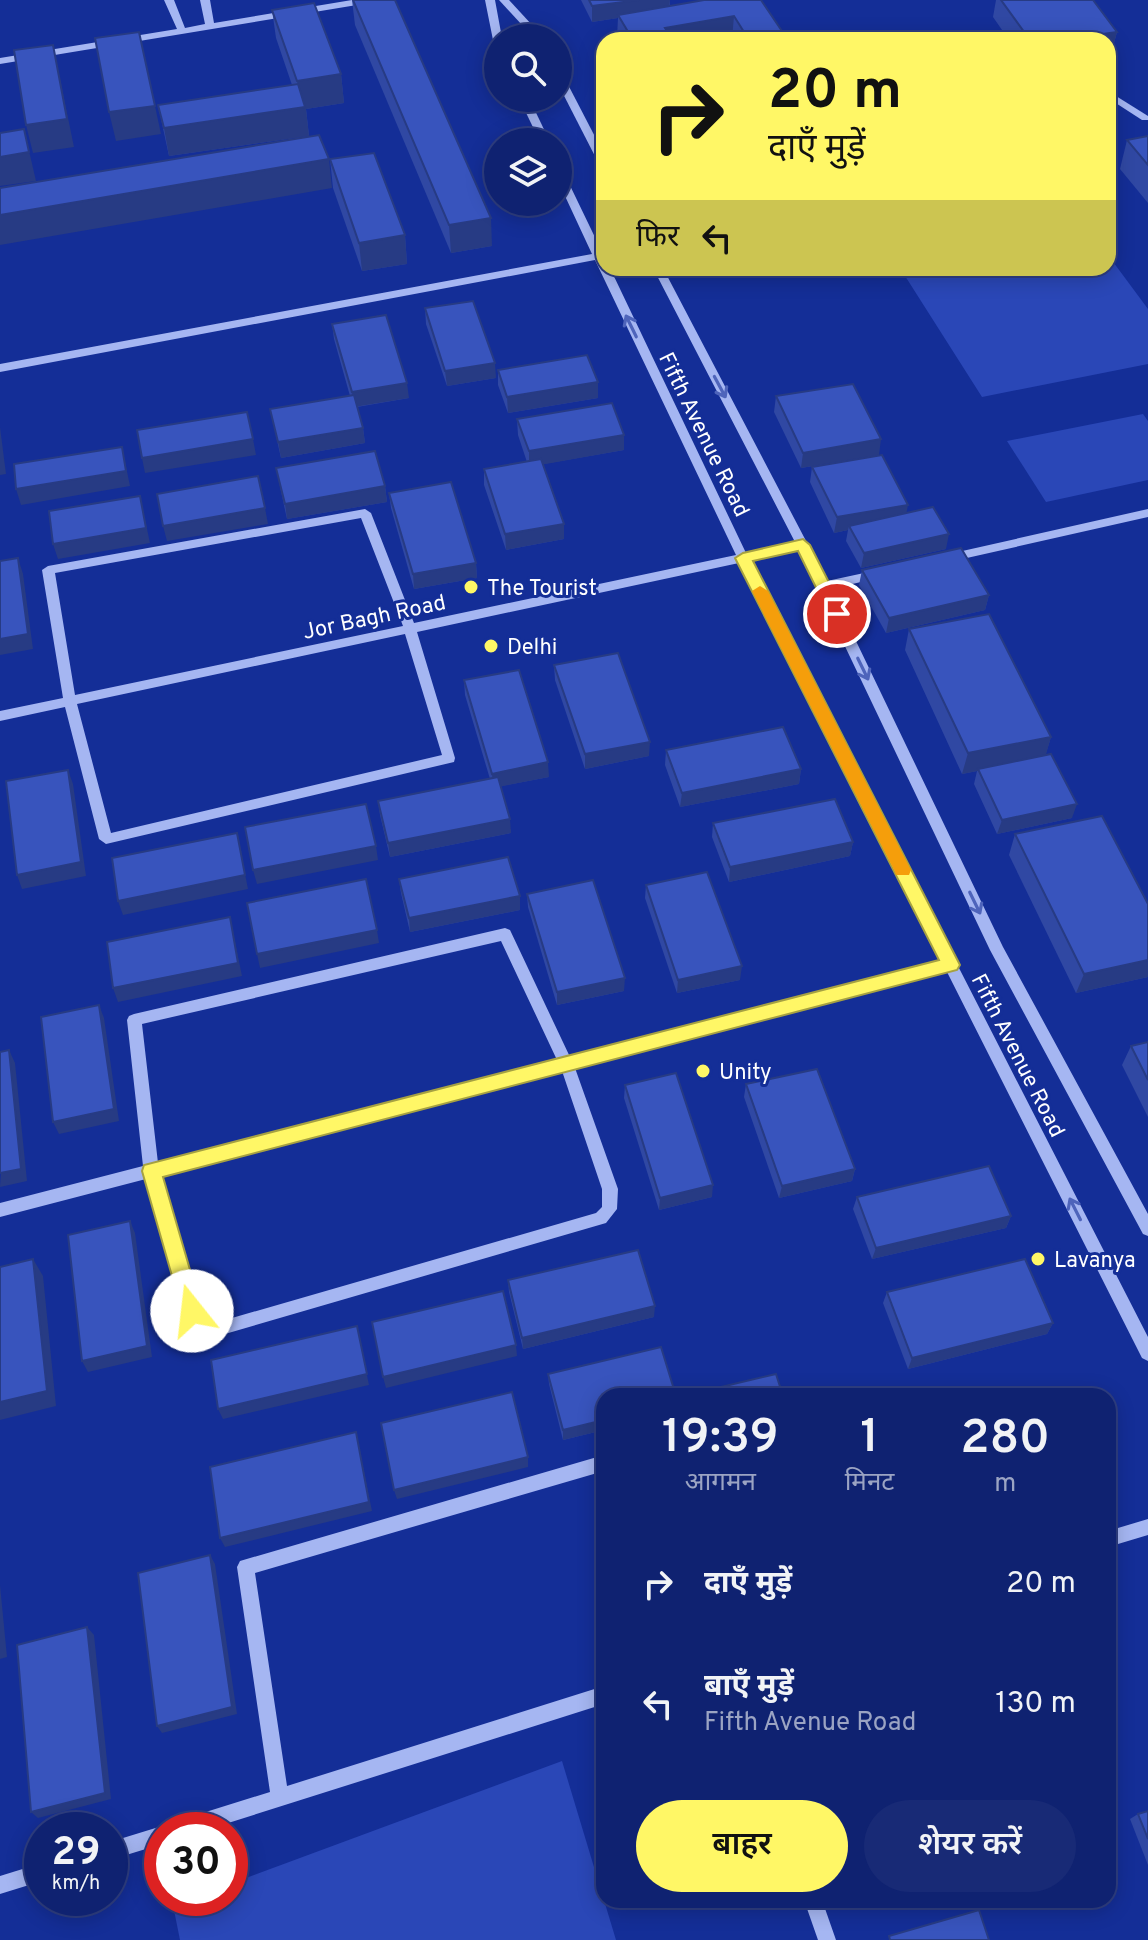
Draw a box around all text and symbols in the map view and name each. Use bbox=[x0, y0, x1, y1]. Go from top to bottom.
map controls bbox=[484, 24, 572, 216]
button: search bbox=[484, 24, 572, 112]
text: 20 m bbox=[768, 58, 902, 128]
icon: right bbox=[636, 64, 740, 168]
text: दाएँ मुड़ें bbox=[768, 127, 866, 173]
button: layers bbox=[484, 128, 572, 216]
icon: left bbox=[695, 216, 739, 260]
text: फिर bbox=[636, 220, 679, 257]
one-way arrow bbox=[623, 314, 638, 338]
street label: Fifth Avenue Road bbox=[651, 348, 754, 522]
one-way arrow bbox=[712, 374, 728, 398]
place label: The Tourist bbox=[487, 576, 597, 603]
marker: The Tourist bbox=[462, 578, 480, 596]
pin bbox=[803, 580, 871, 648]
street label: Jor Bagh Road bbox=[301, 590, 448, 647]
icon: arrive bbox=[815, 592, 859, 636]
place label: Delhi bbox=[507, 635, 557, 662]
marker: Delhi bbox=[482, 637, 500, 655]
one-way arrow bbox=[856, 656, 871, 680]
one-way arrow bbox=[968, 891, 983, 915]
street label: Fifth Avenue Road bbox=[964, 970, 1070, 1142]
place label: Unity bbox=[719, 1060, 772, 1087]
marker: Unity bbox=[694, 1062, 712, 1080]
one-way arrow bbox=[1066, 1197, 1082, 1221]
place label: Lavanya bbox=[1054, 1248, 1136, 1275]
marker: Lavanya bbox=[1029, 1250, 1047, 1268]
position arrow bbox=[150, 1269, 234, 1353]
text: 19:39 bbox=[662, 1409, 779, 1469]
text: 1 bbox=[860, 1409, 879, 1469]
text: 280 bbox=[960, 1410, 1050, 1470]
text: आगमन bbox=[685, 1467, 756, 1500]
text: मिनट bbox=[845, 1467, 894, 1500]
text: m bbox=[994, 1468, 1016, 1501]
icon: right bbox=[636, 1562, 680, 1606]
text: दाएँ मुड़ें bbox=[704, 1566, 792, 1603]
text: 20 m bbox=[1006, 1566, 1076, 1603]
text: बाएँ मुड़ें bbox=[704, 1669, 794, 1706]
icon: left bbox=[636, 1682, 680, 1726]
text: 130 m bbox=[995, 1686, 1076, 1723]
text: Fifth Avenue Road bbox=[704, 1707, 916, 1740]
button: बाहर bbox=[636, 1800, 848, 1892]
button: शेयर करें bbox=[864, 1800, 1076, 1892]
speed limit sign: 30 bbox=[144, 1812, 248, 1916]
text: 29 bbox=[51, 1829, 101, 1879]
text: km/h bbox=[52, 1871, 100, 1897]

